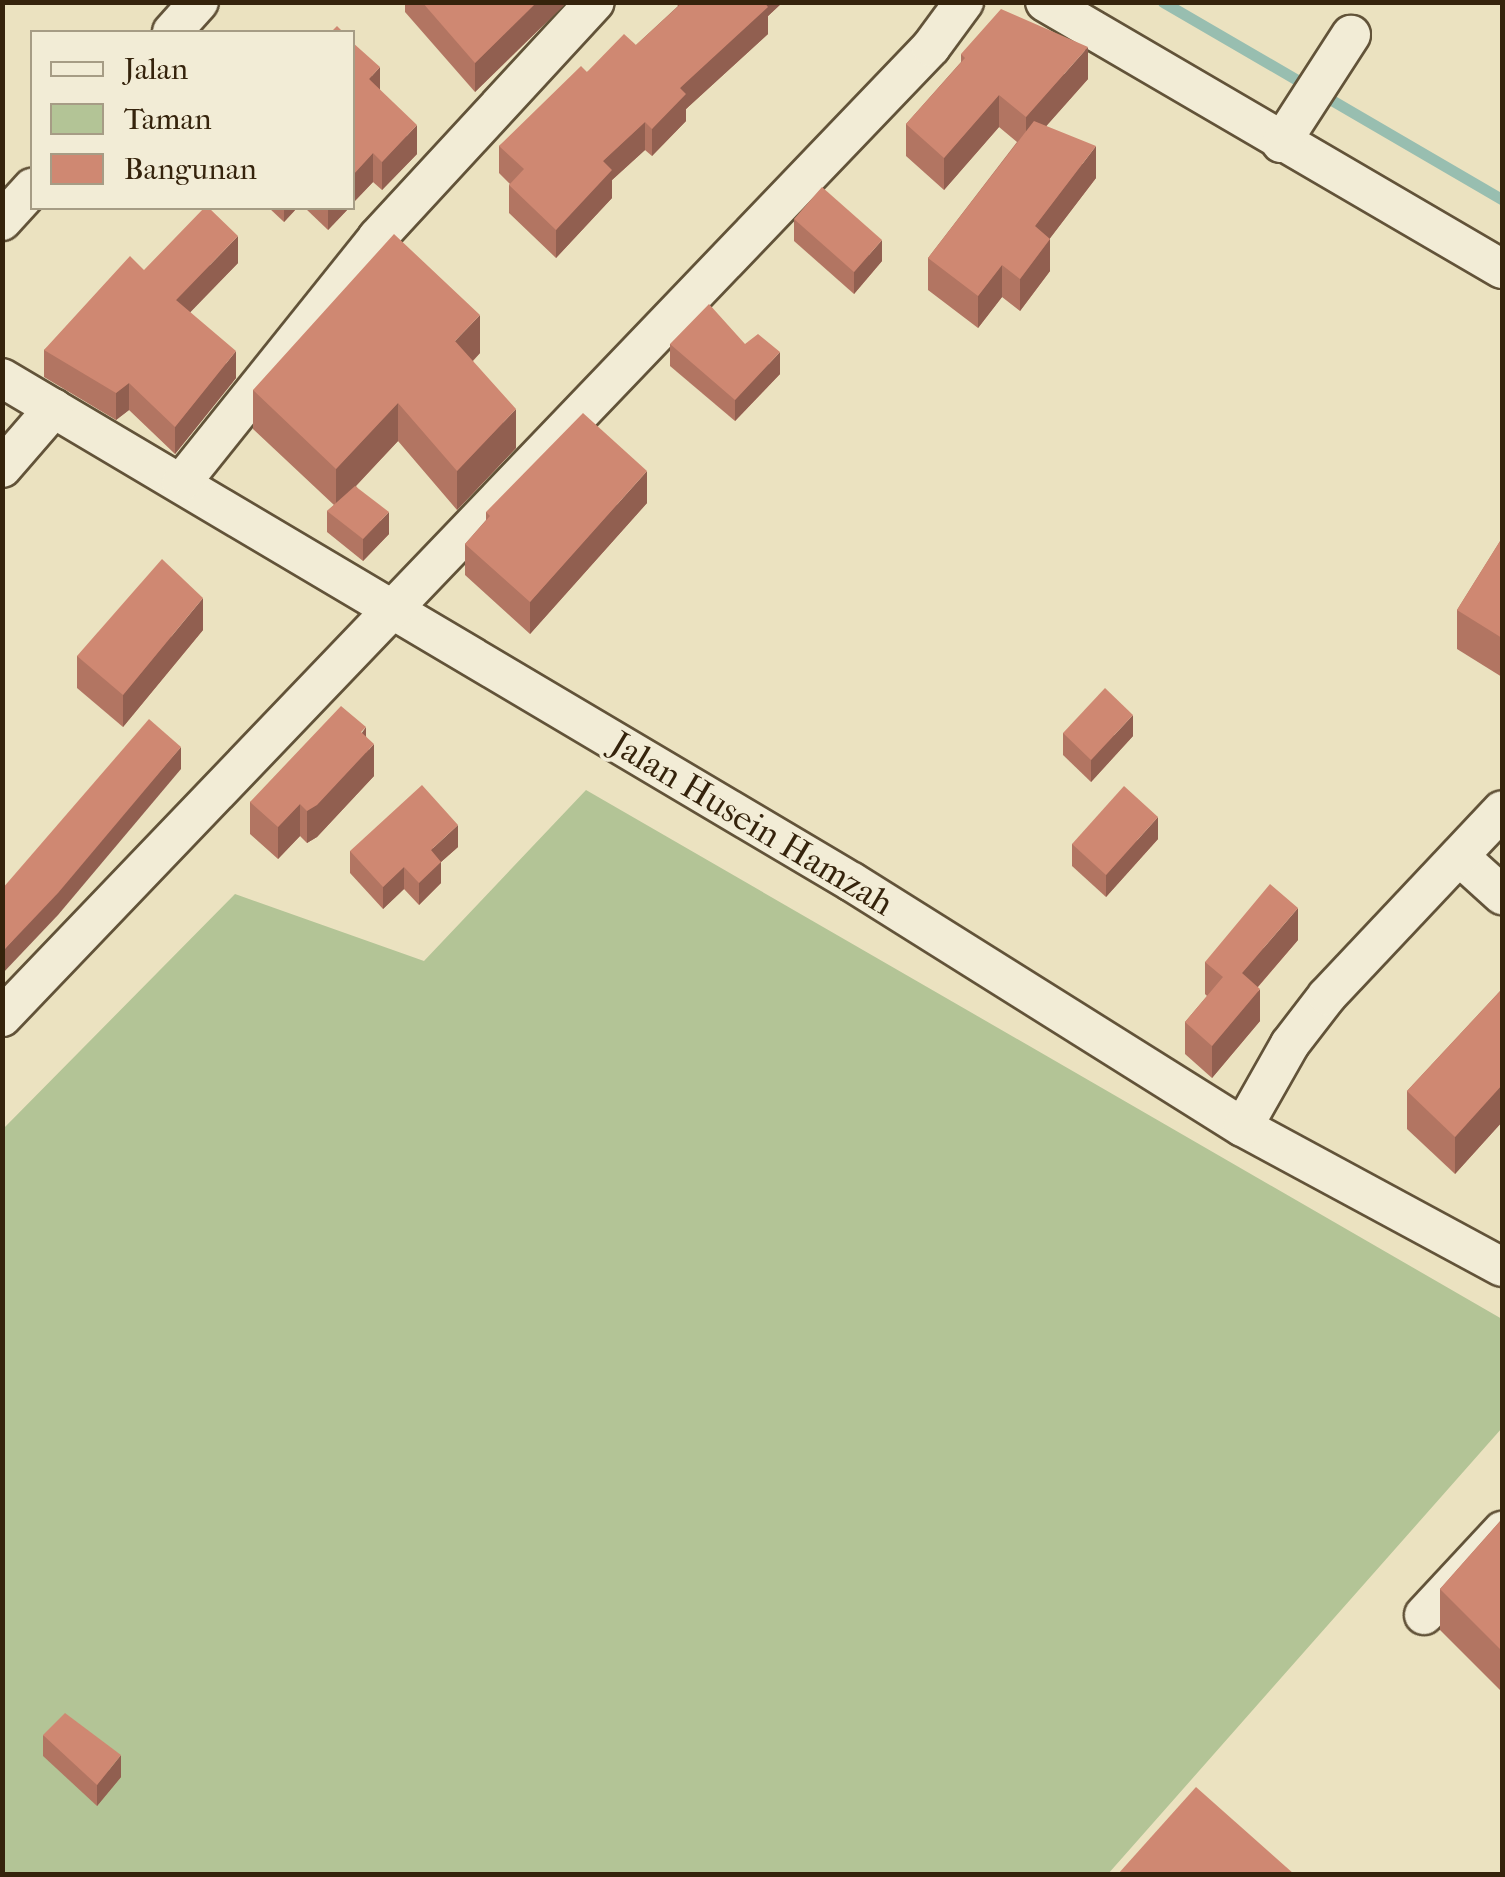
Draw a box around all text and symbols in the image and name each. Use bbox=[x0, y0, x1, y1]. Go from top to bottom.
legend bbox=[30, 30, 355, 210]
text: Jalan bbox=[124, 52, 188, 87]
text: Taman bbox=[124, 102, 212, 137]
text: Bangunan bbox=[124, 152, 257, 187]
street label: Jalan Husein Hamzah bbox=[603, 723, 901, 925]

